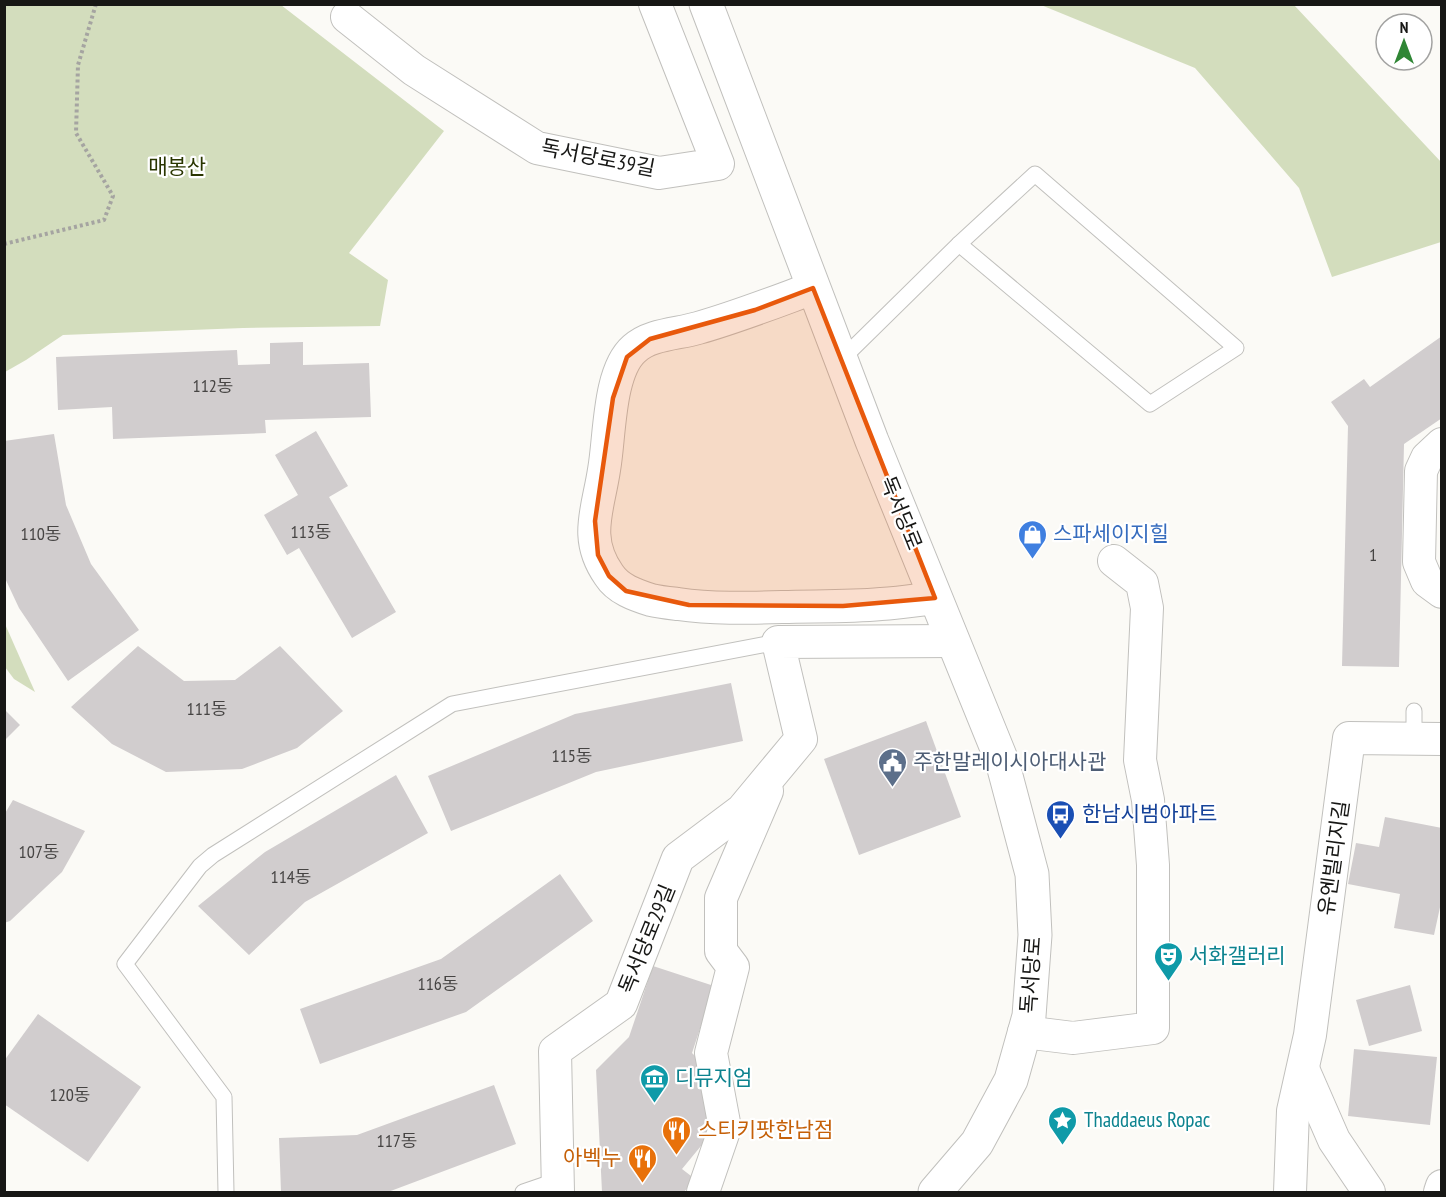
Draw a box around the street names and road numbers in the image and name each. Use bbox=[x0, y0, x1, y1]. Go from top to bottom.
street label: 독서당로39길 bbox=[539, 133, 657, 182]
street label: 독서당로 bbox=[874, 472, 928, 554]
street label: 유엔빌리지길 bbox=[1312, 799, 1355, 917]
street label: 독서당로29길 bbox=[612, 880, 681, 997]
street label: 독서당로 bbox=[1014, 935, 1047, 1014]

